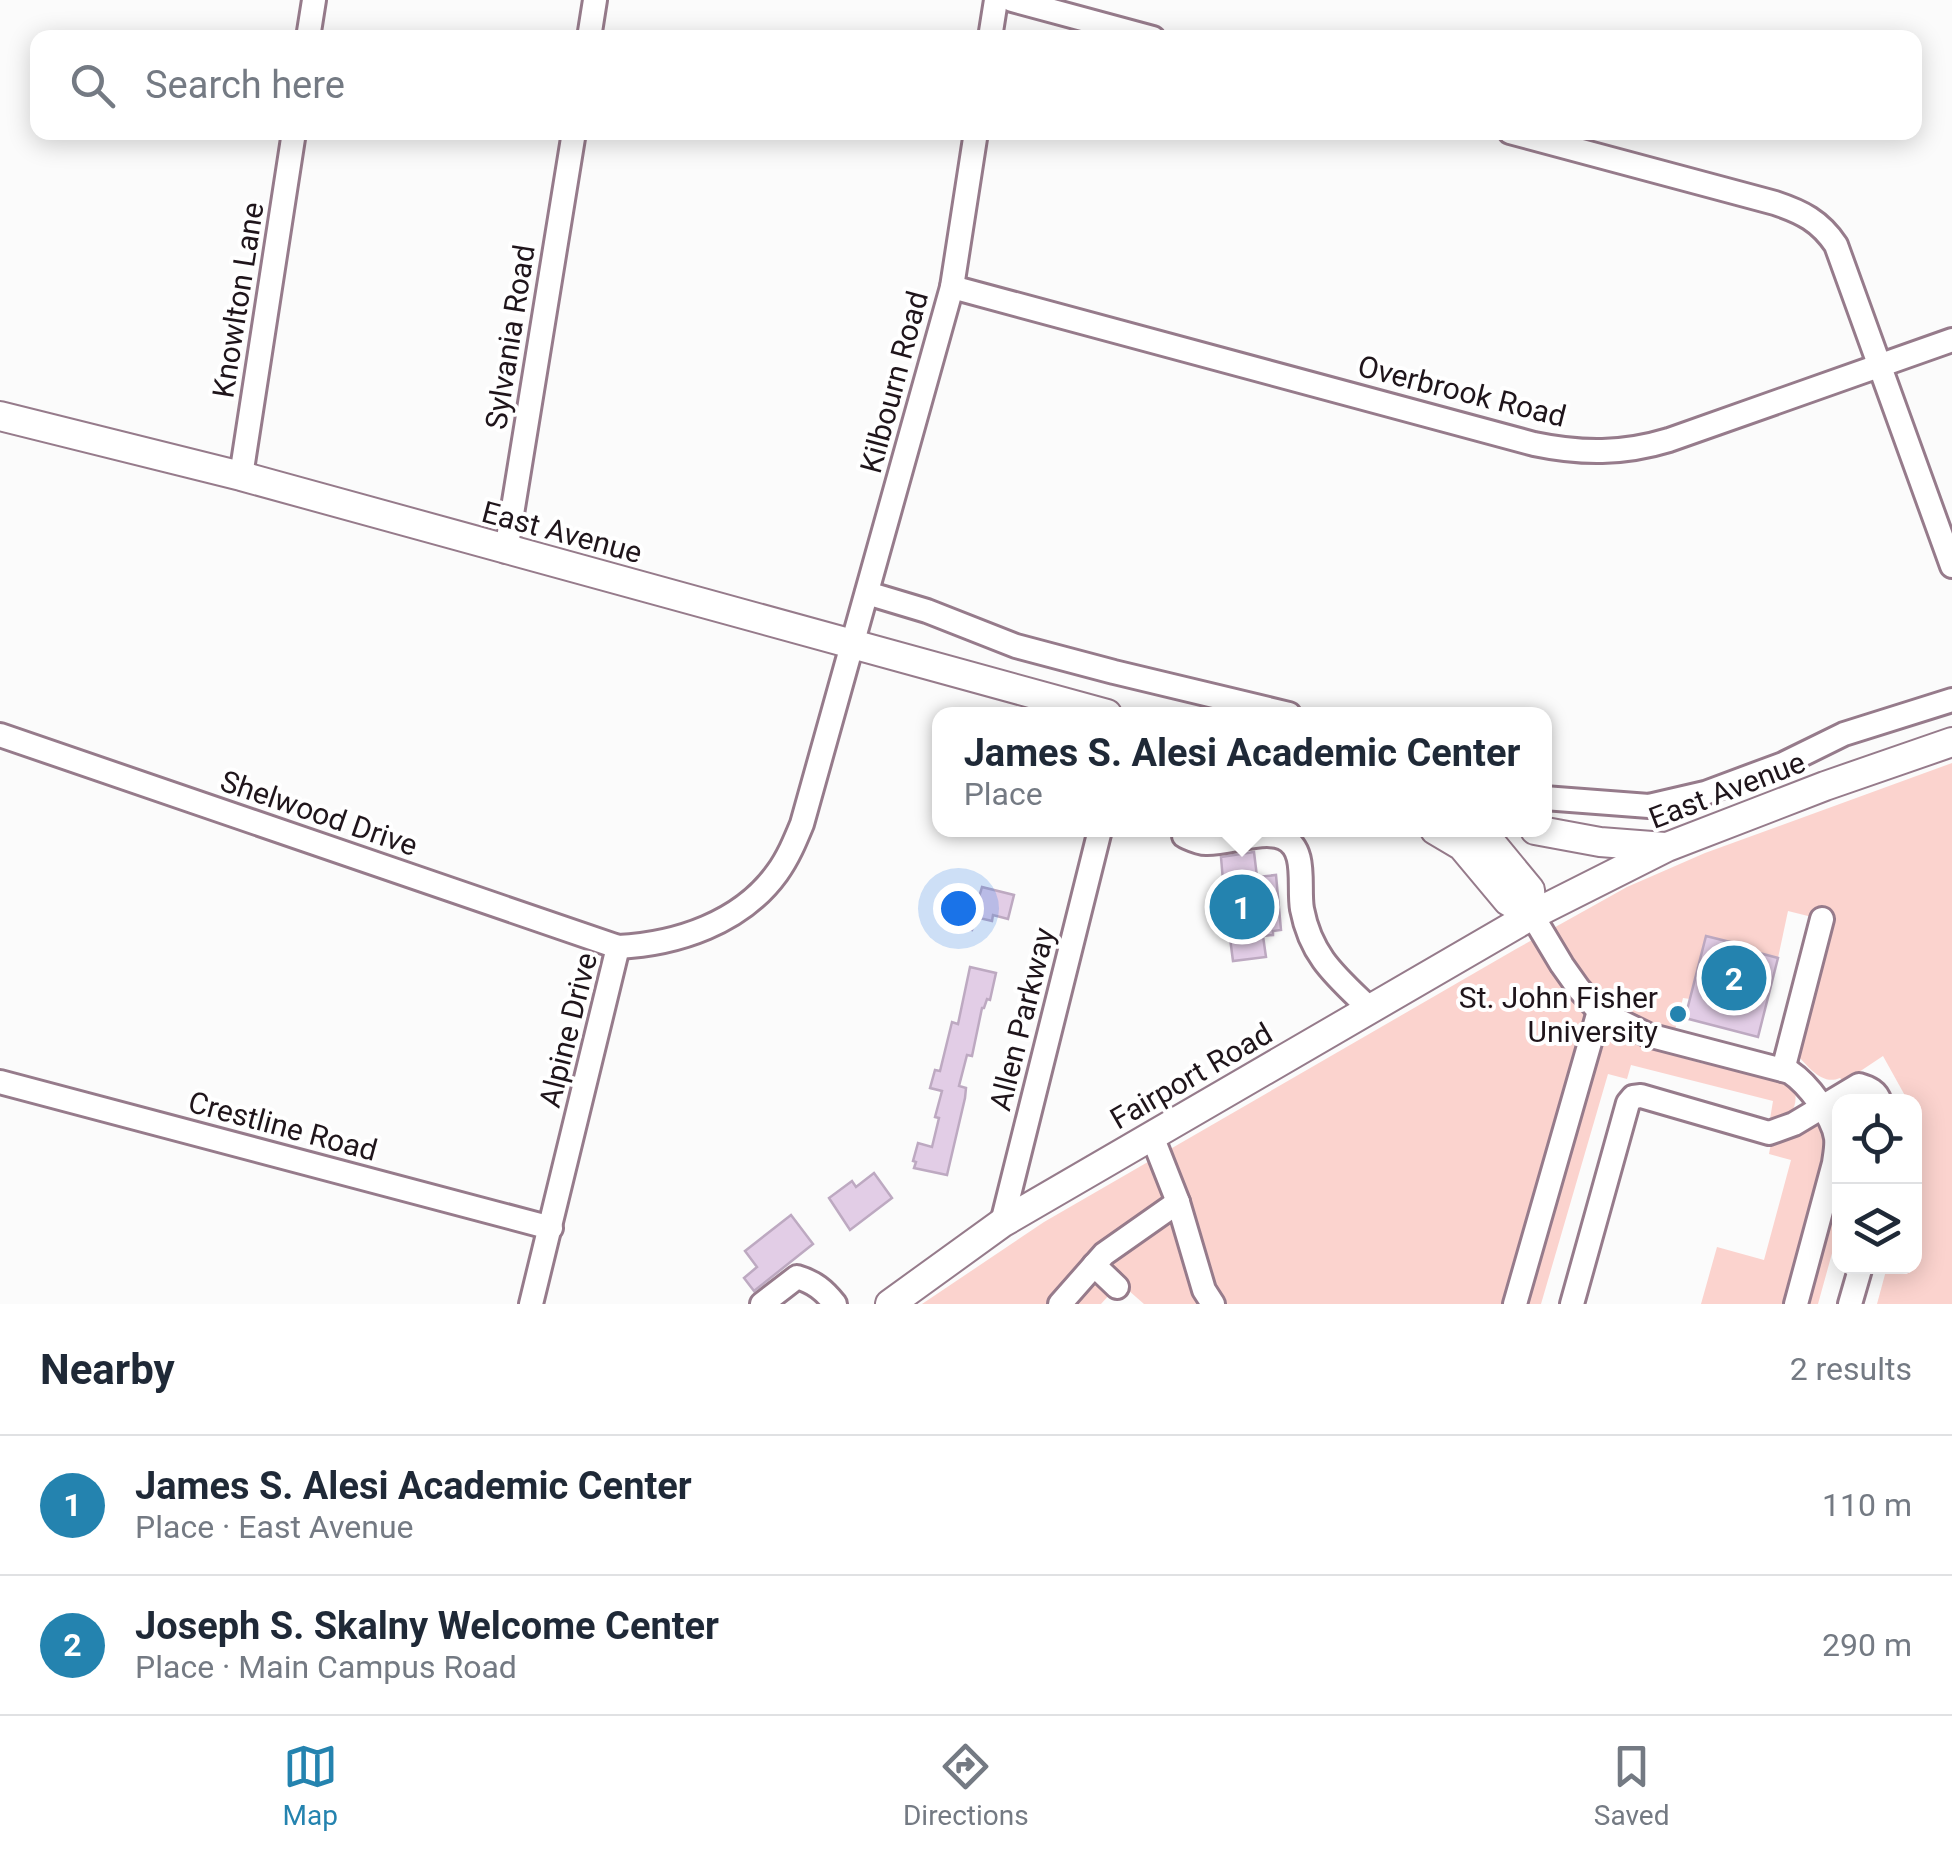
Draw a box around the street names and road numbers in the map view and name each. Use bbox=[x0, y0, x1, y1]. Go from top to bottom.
street label: Knowlton Lane bbox=[205, 200, 271, 400]
street label: Sylvania Road bbox=[478, 242, 542, 432]
street label: Kilbourn Road bbox=[853, 287, 935, 477]
street label: Overbrook Road bbox=[1354, 348, 1570, 434]
street label: East Avenue bbox=[478, 494, 646, 570]
street label: East Avenue bbox=[1644, 744, 1810, 836]
street label: Shelwood Drive bbox=[216, 763, 422, 863]
street label: Allen Parkway bbox=[982, 924, 1062, 1114]
street label: Alpine Drive bbox=[532, 949, 604, 1111]
street label: Fairport Road bbox=[1104, 1016, 1278, 1136]
street label: Crestline Road bbox=[185, 1084, 381, 1168]

